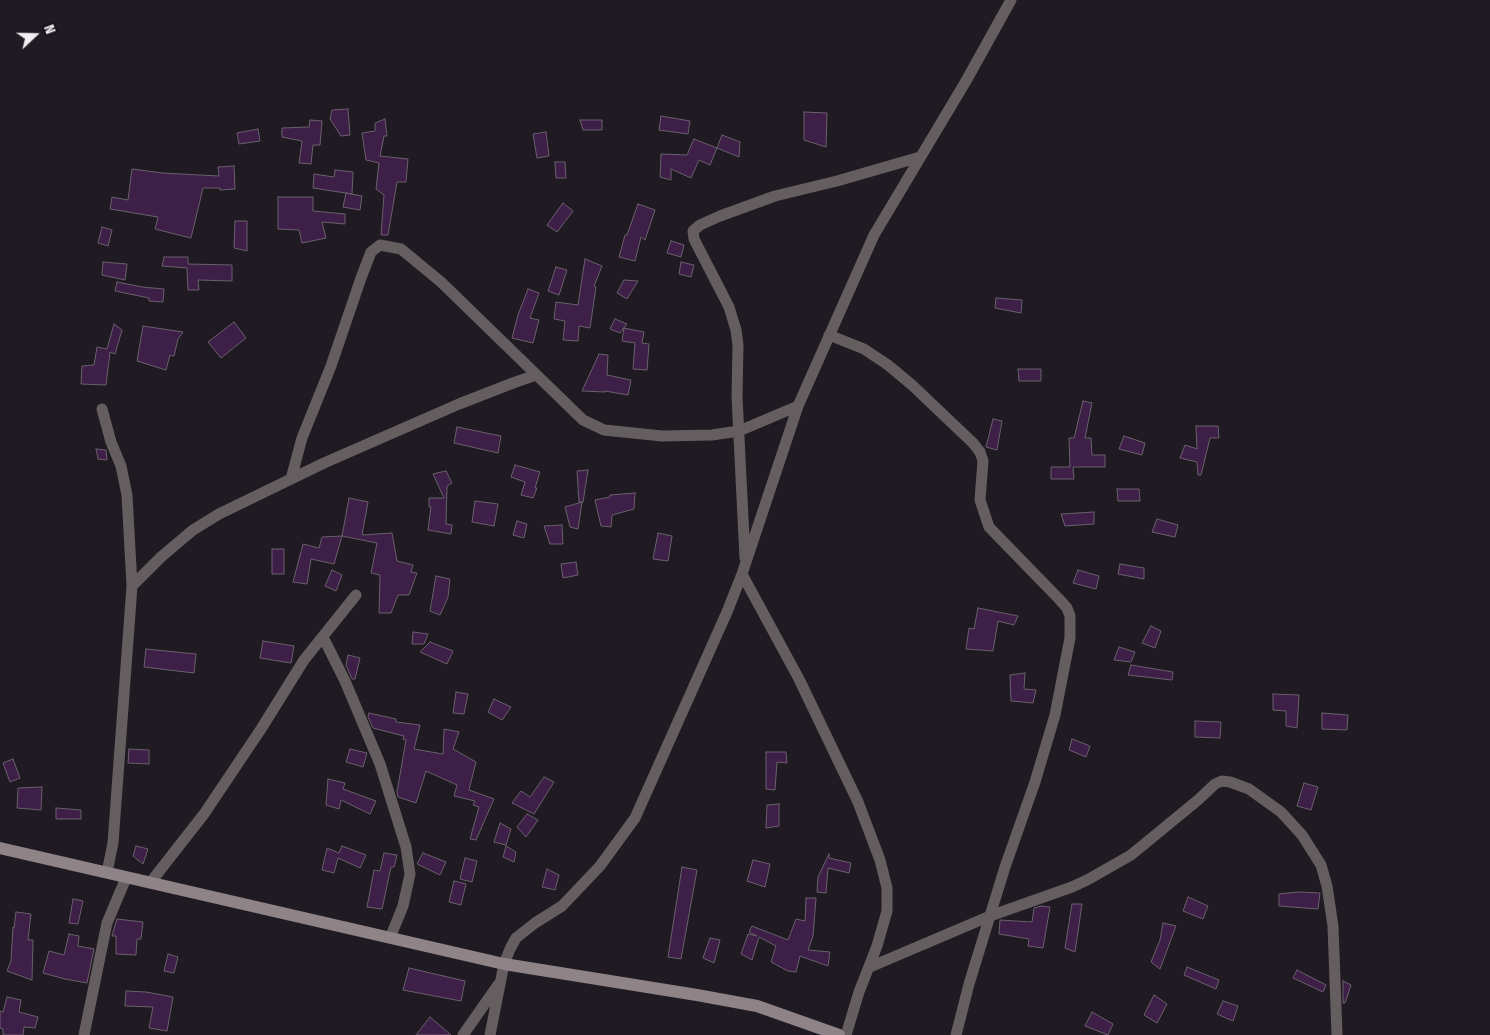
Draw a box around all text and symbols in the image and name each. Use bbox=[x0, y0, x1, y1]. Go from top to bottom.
north arrow bbox=[10, 10, 60, 60]
text: N bbox=[40, 22, 59, 36]

